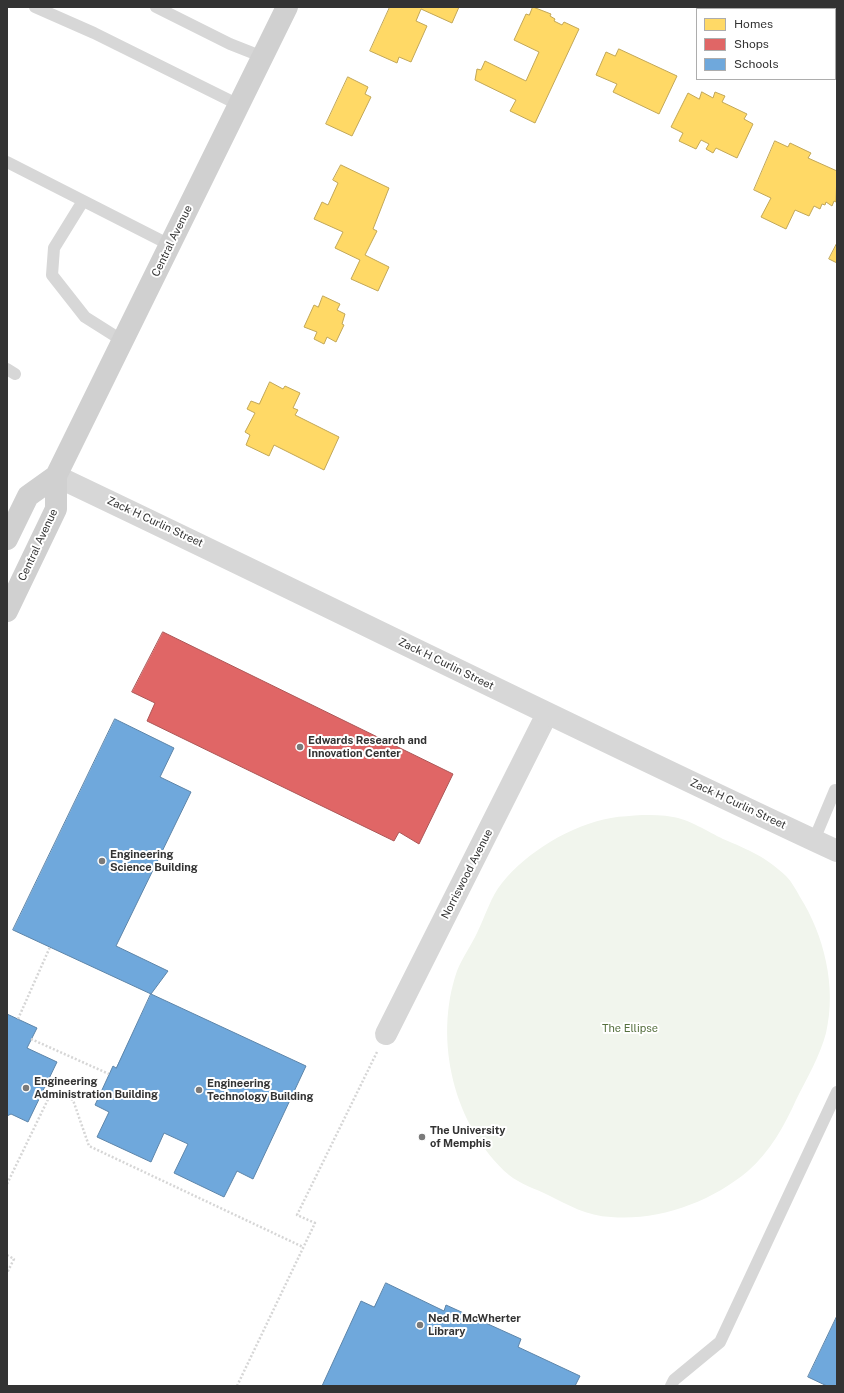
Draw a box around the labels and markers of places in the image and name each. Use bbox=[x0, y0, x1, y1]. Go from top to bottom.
place label: Edwards Research and Innovation Center bbox=[308, 734, 427, 760]
marker: Edwards Research and Innovation Center bbox=[295, 742, 305, 752]
place label: Engineering Science Building bbox=[110, 848, 198, 874]
marker: Engineering Science Building bbox=[97, 856, 107, 866]
place label: Engineering Administration Building bbox=[34, 1075, 158, 1101]
place label: Engineering Technology Building bbox=[207, 1077, 313, 1103]
marker: Engineering Administration Building bbox=[21, 1083, 31, 1093]
marker: Engineering Technology Building bbox=[194, 1085, 204, 1095]
place label: The University of Memphis bbox=[430, 1124, 505, 1150]
marker: The University of Memphis bbox=[417, 1132, 427, 1142]
place label: Ned R McWherter Library bbox=[428, 1312, 521, 1338]
marker: Ned R McWherter Library bbox=[415, 1320, 425, 1330]

